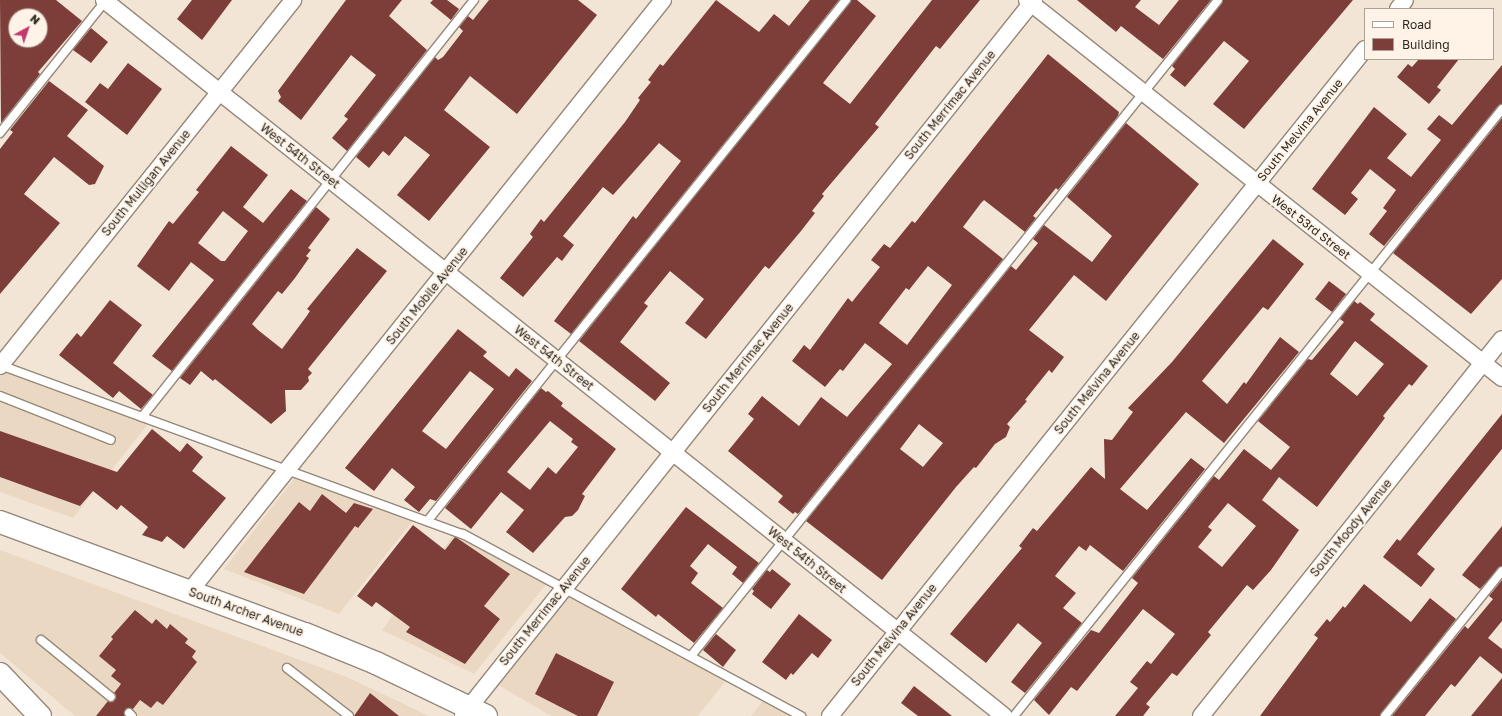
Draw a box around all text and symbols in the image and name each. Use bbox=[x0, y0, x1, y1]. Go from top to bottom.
north arrow bbox=[8, 8, 48, 48]
legend bbox=[1364, 8, 1494, 60]
text: N bbox=[28, 12, 43, 27]
text: Road bbox=[1402, 17, 1431, 32]
text: Building bbox=[1402, 37, 1450, 52]
street label: South Merrimac Avenue bbox=[901, 47, 999, 163]
street label: South Melvina Avenue bbox=[1254, 76, 1346, 184]
street label: West 54th Street bbox=[257, 120, 343, 192]
street label: South Mulligan Avenue bbox=[99, 127, 193, 239]
street label: West 53rd Street bbox=[1269, 192, 1353, 262]
street label: South Mobile Avenue bbox=[383, 244, 471, 348]
street label: South Merrimac Avenue bbox=[699, 300, 797, 416]
street label: West 54th Street bbox=[511, 322, 597, 394]
street label: South Melvina Avenue bbox=[1051, 329, 1143, 437]
street label: South Moody Avenue bbox=[1307, 476, 1395, 580]
street label: West 54th Street bbox=[765, 524, 849, 596]
street label: South Merrimac Avenue bbox=[496, 553, 594, 669]
street label: South Melvina Avenue bbox=[848, 581, 940, 689]
street label: South Archer Avenue bbox=[187, 585, 305, 639]

